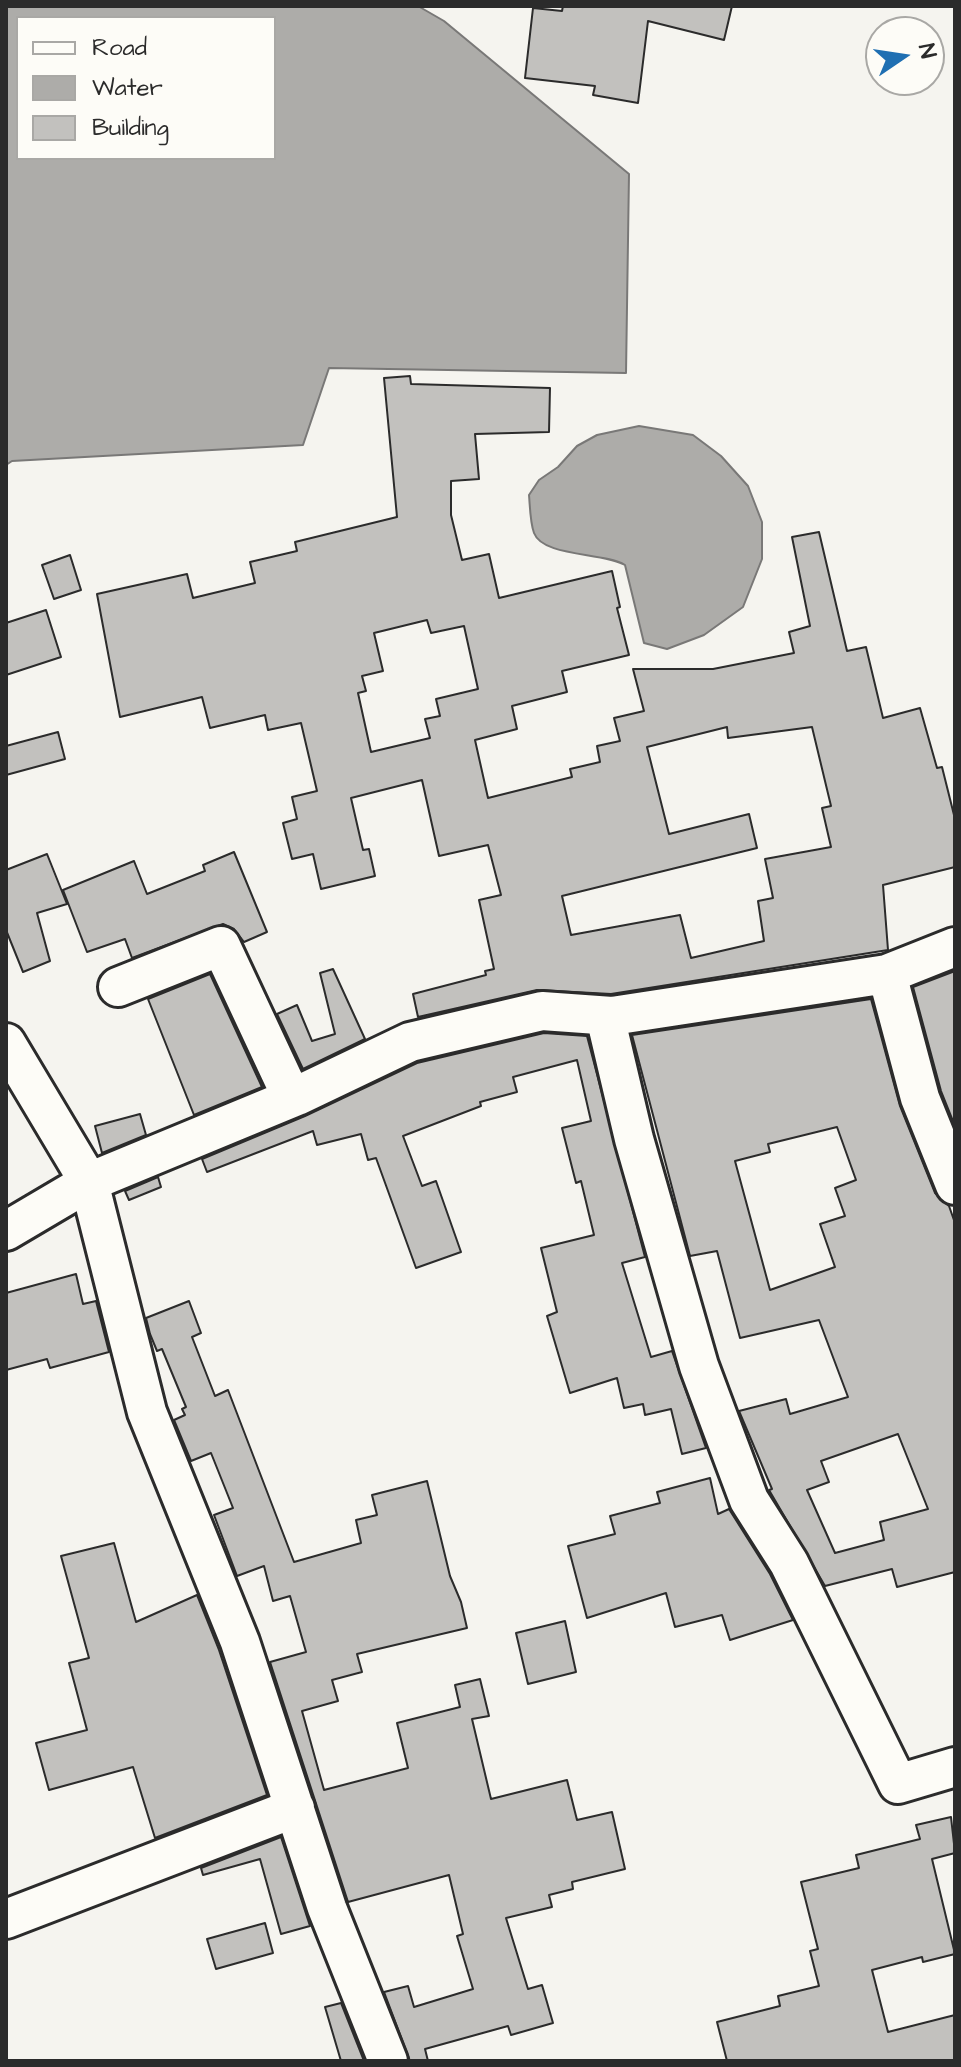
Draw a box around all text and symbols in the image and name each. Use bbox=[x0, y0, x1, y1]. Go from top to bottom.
legend bbox=[16, 16, 276, 160]
north arrow bbox=[865, 16, 945, 96]
text: Road bbox=[92, 31, 147, 65]
text: N bbox=[910, 41, 944, 61]
text: Water bbox=[92, 71, 163, 105]
text: Building bbox=[92, 111, 169, 145]

